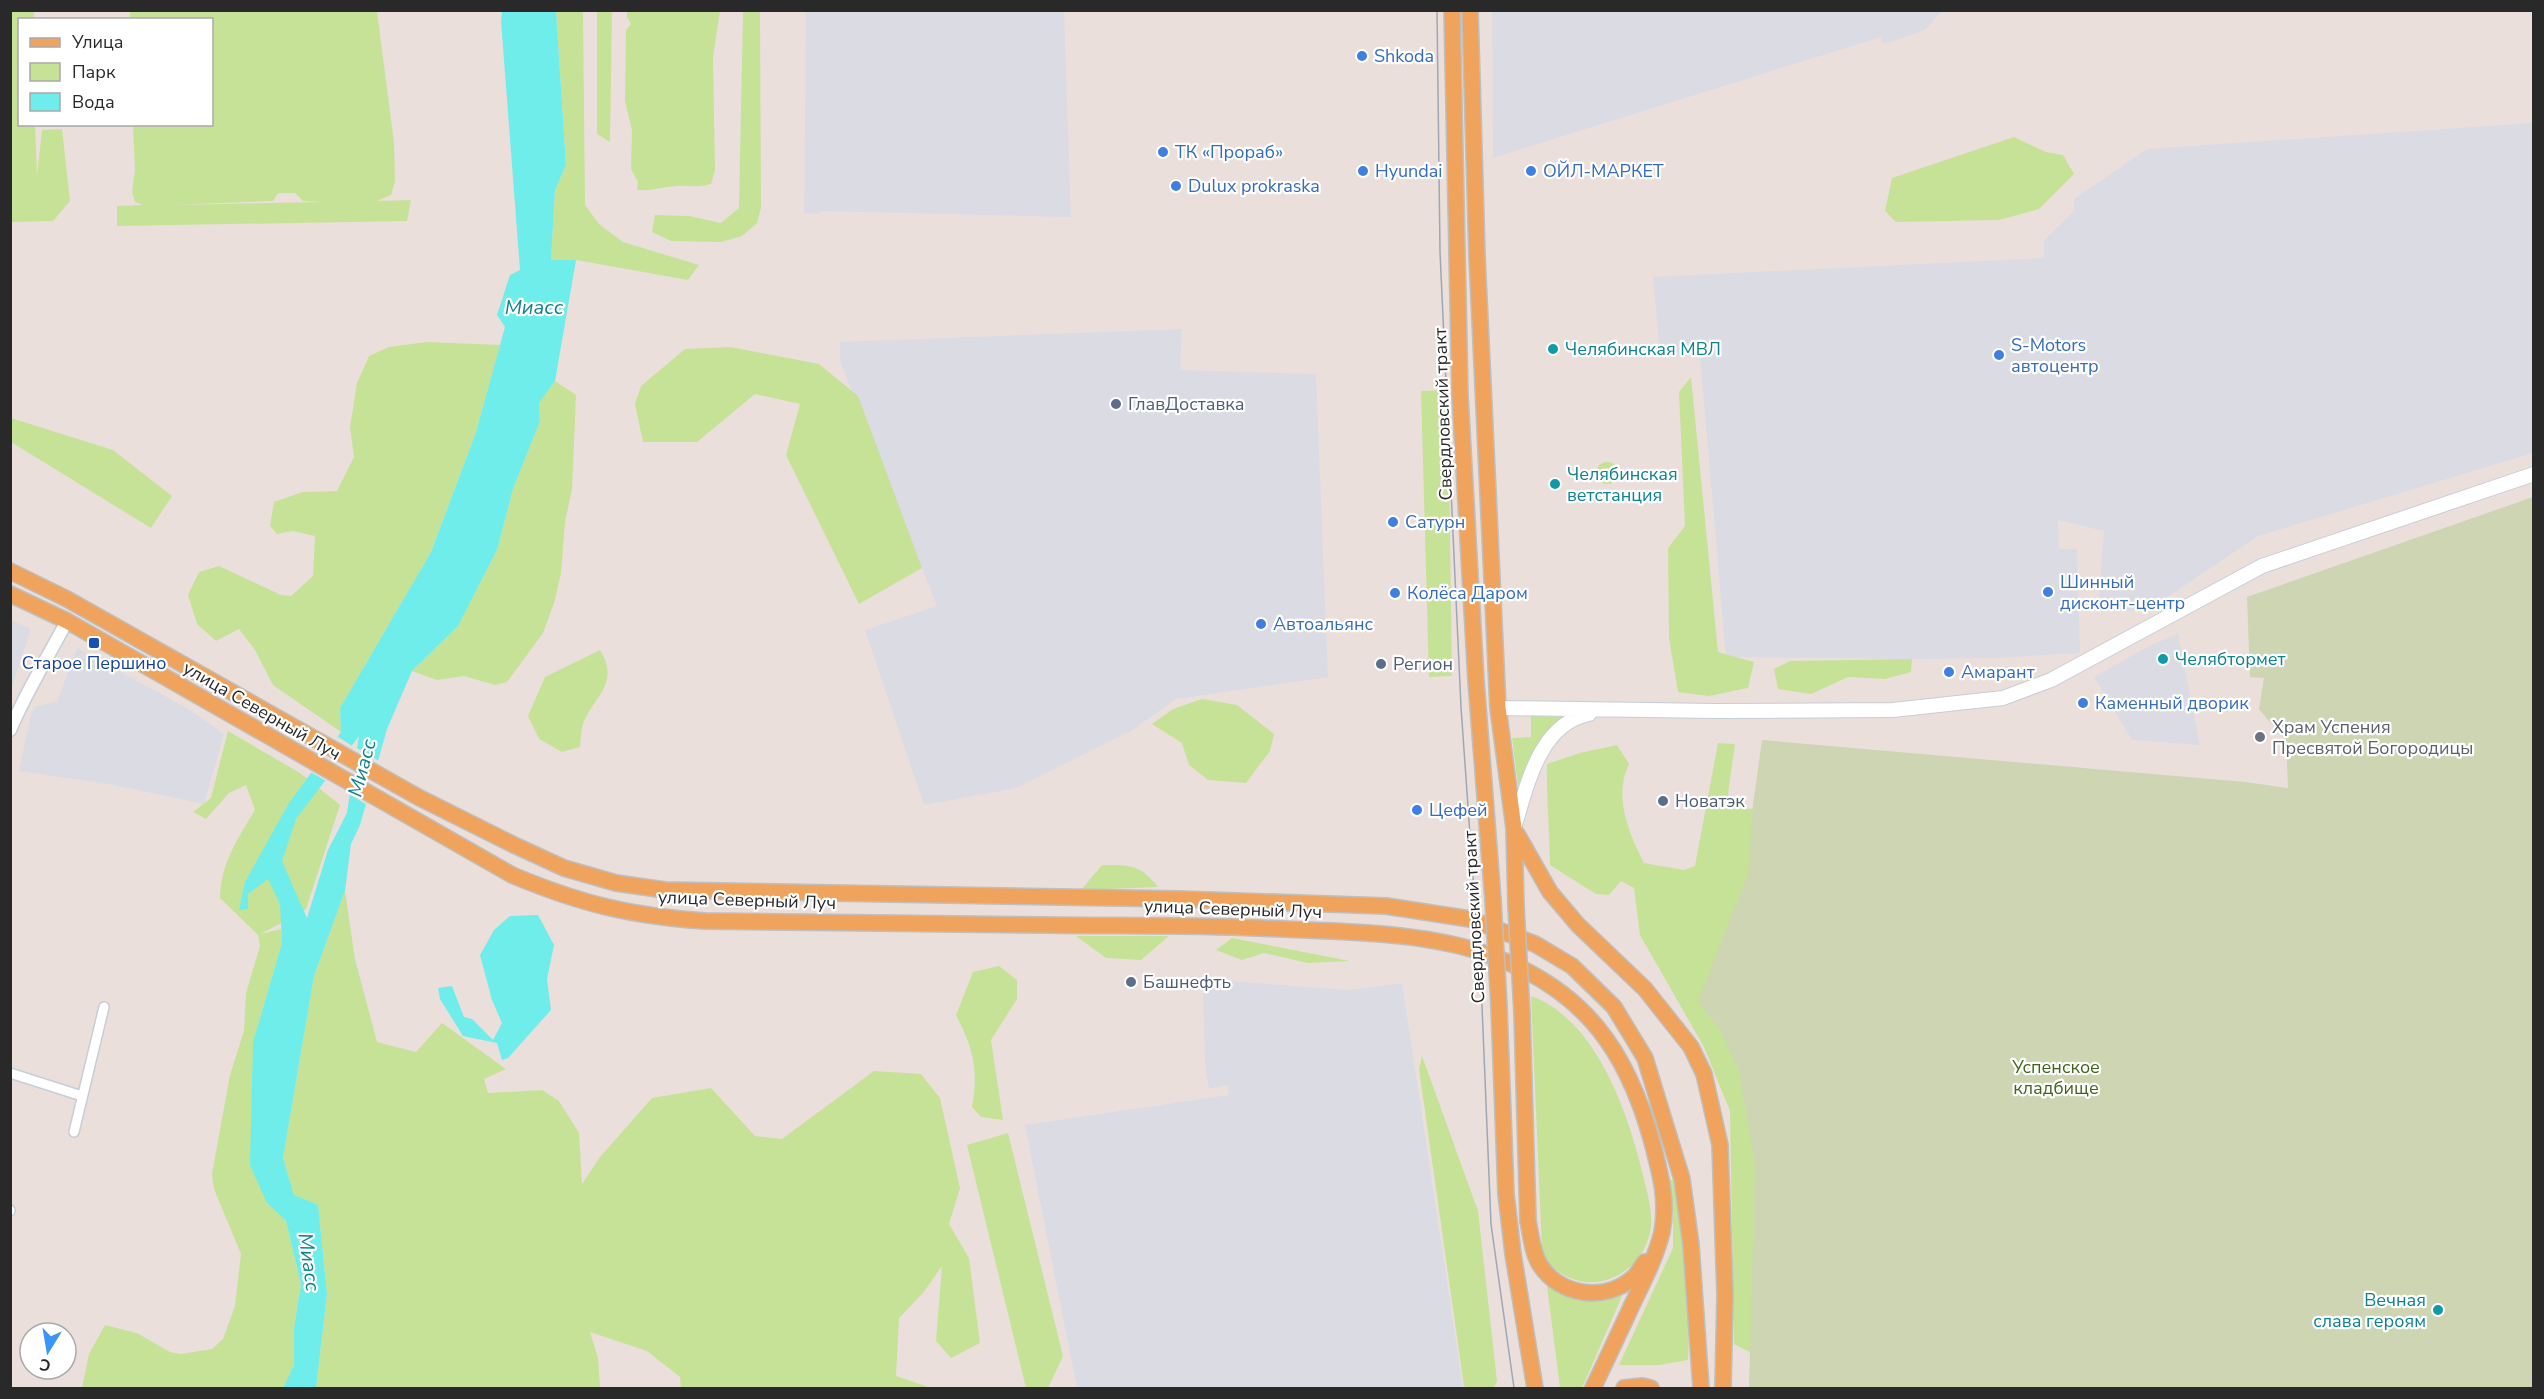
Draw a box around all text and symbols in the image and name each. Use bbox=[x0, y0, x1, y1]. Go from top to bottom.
legend bbox=[18, 18, 213, 126]
text: Улица bbox=[71, 30, 123, 54]
place label: Shkoda bbox=[1374, 44, 1434, 68]
marker: Shkoda bbox=[1355, 49, 1369, 63]
text: Парк bbox=[72, 60, 116, 84]
text: Вода bbox=[72, 90, 115, 114]
place label: ТК «Прораб» bbox=[1175, 140, 1283, 164]
marker: ТК «Прораб» bbox=[1156, 145, 1170, 159]
place label: Hyundai bbox=[1375, 159, 1442, 183]
place label: ОЙЛ-МАРКЕТ bbox=[1543, 159, 1664, 183]
marker: Hyundai bbox=[1356, 164, 1370, 178]
marker: ОЙЛ-МАРКЕТ bbox=[1524, 164, 1538, 178]
place label: Dulux prokraska bbox=[1188, 174, 1320, 198]
marker: Dulux prokraska bbox=[1169, 179, 1183, 193]
water label: Миасс bbox=[505, 294, 564, 321]
street label: Свердловский тракт bbox=[1428, 327, 1458, 501]
place label: S-Motors автоцентр bbox=[2011, 333, 2099, 378]
place label: Челябинская МВЛ bbox=[1565, 337, 1721, 361]
marker: Челябинская МВЛ bbox=[1546, 342, 1560, 356]
marker: S-Motors автоцентр bbox=[1992, 348, 2006, 362]
place label: ГлавДоставка bbox=[1128, 392, 1244, 416]
marker: ГлавДоставка bbox=[1109, 397, 1123, 411]
place label: Челябинская ветстанция bbox=[1567, 462, 1678, 507]
marker: Челябинская ветстанция bbox=[1548, 477, 1562, 491]
place label: Сатурн bbox=[1405, 510, 1465, 534]
marker: Сатурн bbox=[1386, 515, 1400, 529]
place label: Шинный дисконт-центр bbox=[2060, 570, 2185, 615]
place label: Колёса Даром bbox=[1407, 581, 1528, 605]
marker: Шинный дисконт-центр bbox=[2041, 585, 2055, 599]
marker: Колёса Даром bbox=[1388, 586, 1402, 600]
place label: Автоальянс bbox=[1273, 612, 1373, 636]
marker: Автоальянс bbox=[1254, 617, 1268, 631]
marker: Старое Першино bbox=[87, 636, 101, 650]
place label: Челябтормет bbox=[2175, 647, 2286, 671]
place label: Старое Першино bbox=[22, 651, 166, 675]
place label: Регион bbox=[1393, 652, 1453, 676]
marker: Челябтормет bbox=[2156, 652, 2170, 666]
street label: улица Северный Луч bbox=[179, 656, 345, 766]
marker: Регион bbox=[1374, 657, 1388, 671]
place label: Амарант bbox=[1961, 660, 2035, 684]
marker: Амарант bbox=[1942, 665, 1956, 679]
place label: Каменный дворик bbox=[2095, 691, 2249, 715]
marker: Каменный дворик bbox=[2076, 696, 2090, 710]
place label: Храм Успения Пресвятой Богородицы bbox=[2272, 715, 2473, 760]
marker: Храм Успения Пресвятой Богородицы bbox=[2253, 730, 2267, 744]
water label: Миасс bbox=[341, 736, 383, 800]
place label: Новатэк bbox=[1675, 789, 1745, 813]
marker: Новатэк bbox=[1656, 794, 1670, 808]
place label: Цефей bbox=[1429, 798, 1488, 822]
marker: Цефей bbox=[1410, 803, 1424, 817]
street label: Свердловский тракт bbox=[1457, 830, 1491, 1004]
street label: улица Северный Луч bbox=[657, 885, 837, 915]
street label: улица Северный Луч bbox=[1143, 894, 1323, 924]
place label: Башнефть bbox=[1143, 970, 1231, 994]
marker: Башнефть bbox=[1124, 975, 1138, 989]
park label: Успенское кладбище bbox=[2011, 1055, 2100, 1100]
water label: Миасс bbox=[292, 1231, 327, 1293]
place label: Вечная слава героям bbox=[2313, 1288, 2426, 1333]
marker: Вечная слава героям bbox=[2431, 1303, 2445, 1317]
north arrow bbox=[18, 1321, 78, 1381]
text: С bbox=[38, 1353, 53, 1377]

